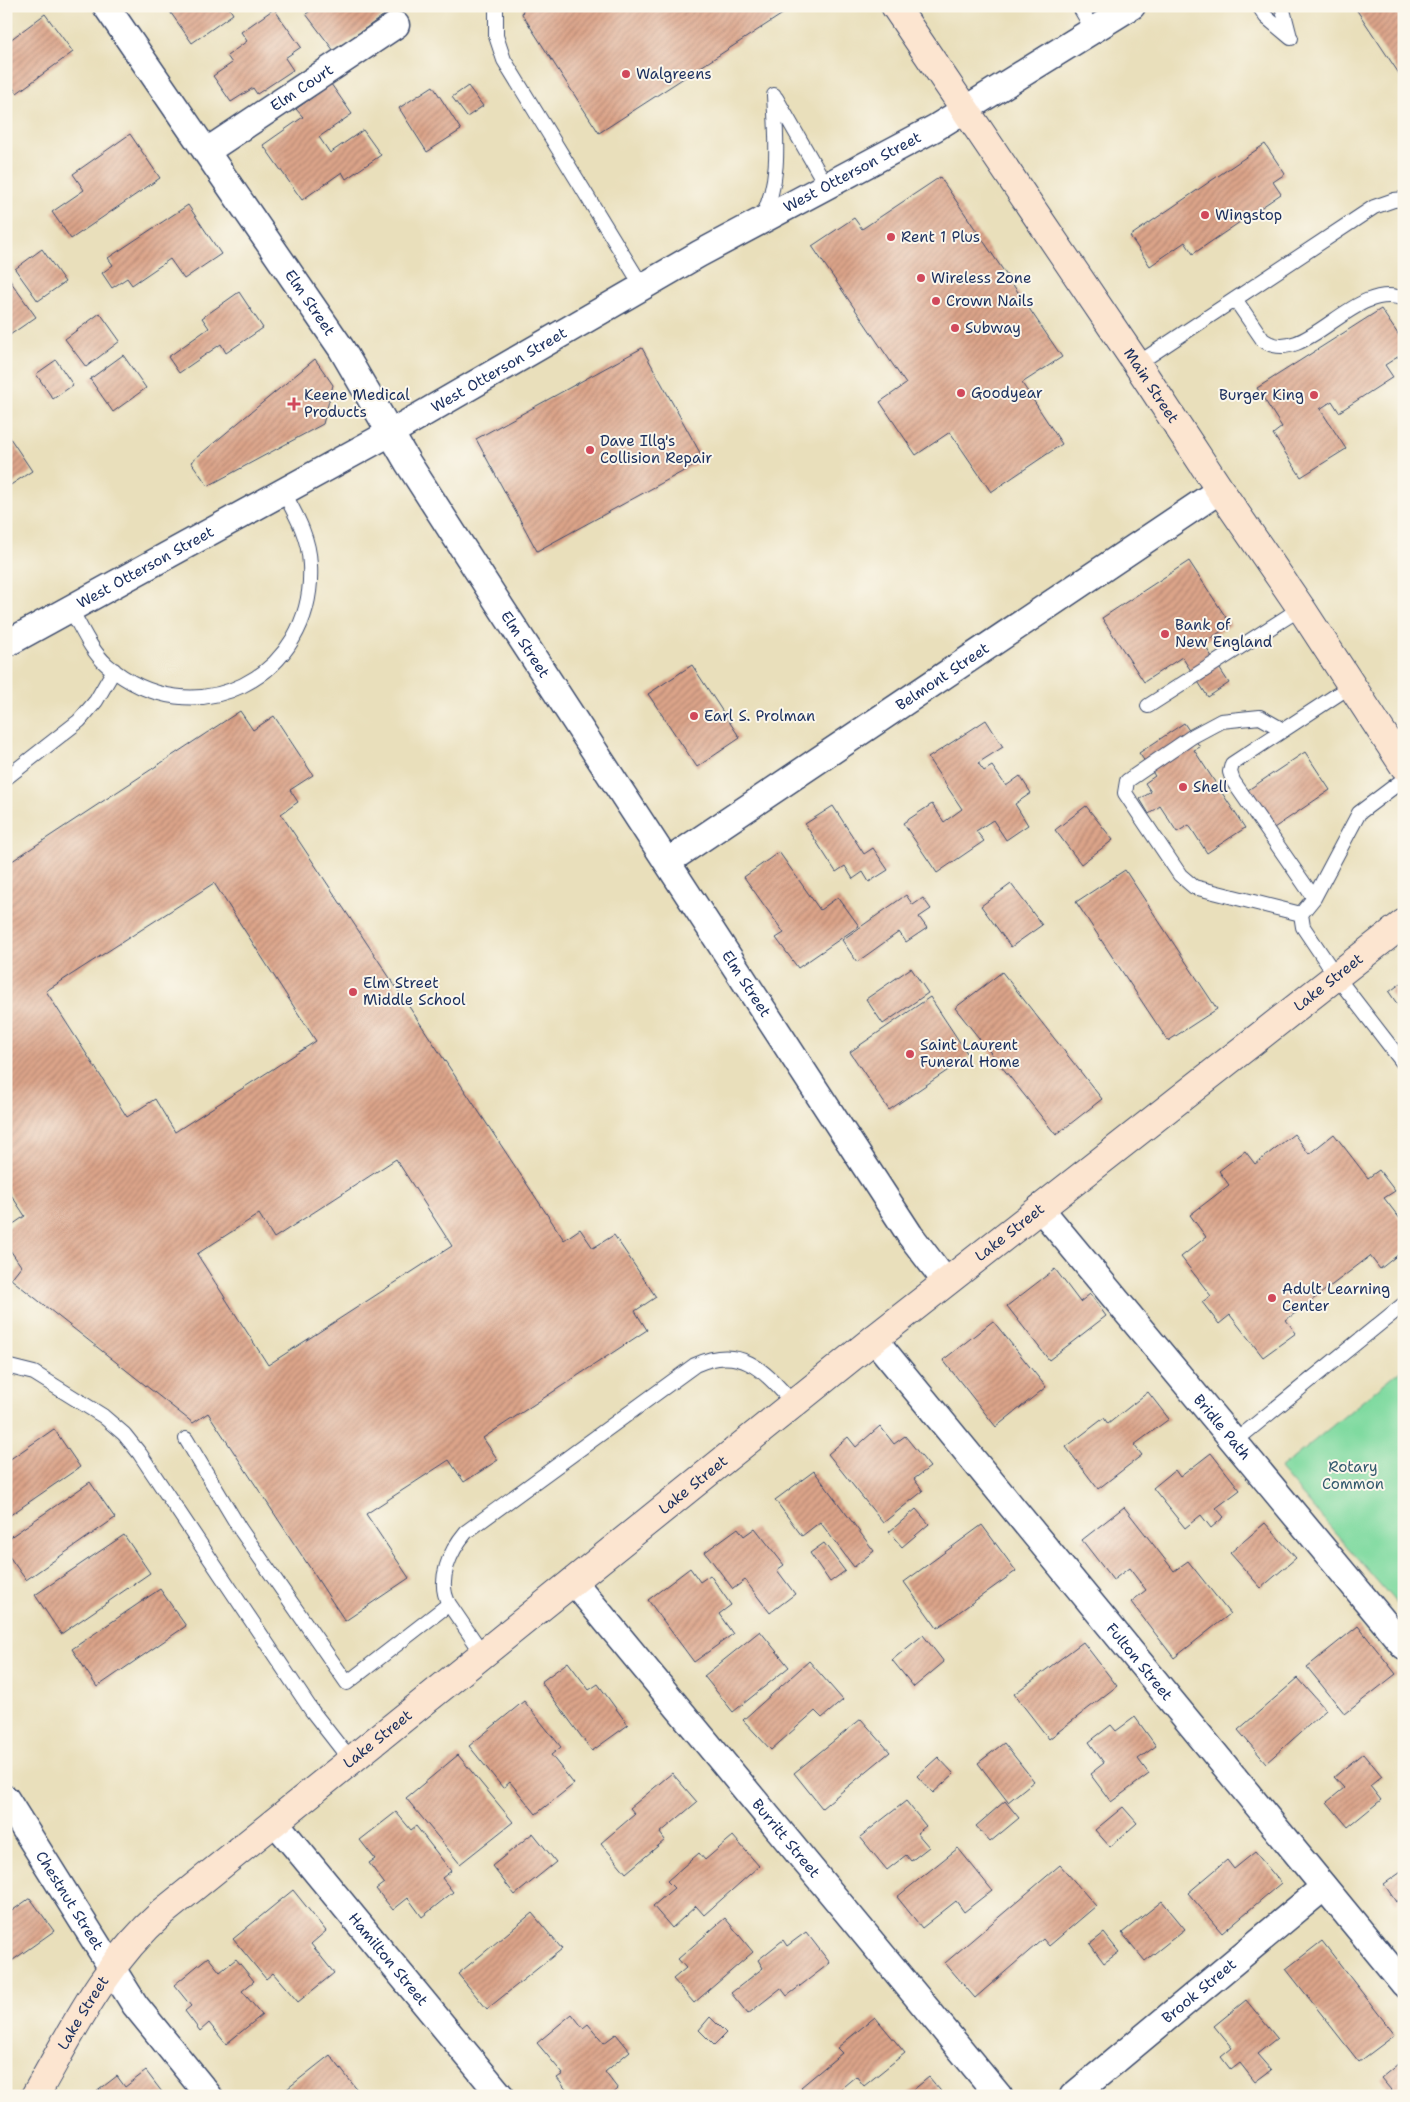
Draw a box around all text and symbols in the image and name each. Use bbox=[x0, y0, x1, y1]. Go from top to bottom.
street label: Elm Court bbox=[267, 60, 337, 116]
place label: Walgreens bbox=[636, 64, 712, 84]
marker: Walgreens bbox=[620, 68, 632, 80]
street label: West Otterson Street bbox=[780, 127, 925, 217]
place label: Wingstop bbox=[1215, 205, 1282, 225]
marker: Wingstop bbox=[1199, 209, 1211, 221]
place label: Rent 1 Plus bbox=[901, 227, 980, 247]
marker: Rent 1 Plus bbox=[885, 231, 897, 243]
street label: Elm Street bbox=[280, 266, 340, 340]
place label: Wireless Zone bbox=[931, 268, 1031, 288]
marker: Wireless Zone bbox=[915, 272, 927, 284]
place label: Crown Nails bbox=[946, 291, 1034, 311]
marker: Crown Nails bbox=[930, 295, 942, 307]
place label: Subway bbox=[965, 318, 1021, 338]
marker: Subway bbox=[949, 322, 961, 334]
street label: West Otterson Street bbox=[427, 323, 570, 417]
street label: Main Street bbox=[1119, 344, 1183, 427]
place label: Goodyear bbox=[971, 383, 1043, 403]
place label: Keene Medical Products bbox=[304, 385, 410, 422]
place label: Burger King bbox=[1219, 385, 1304, 405]
marker: Goodyear bbox=[955, 387, 967, 399]
marker: Burger King bbox=[1308, 389, 1320, 401]
marker: Keene Medical Products bbox=[288, 398, 300, 410]
place label: Dave Illg's Collision Repair bbox=[600, 431, 712, 468]
marker: Dave Illg's Collision Repair bbox=[584, 444, 596, 456]
street label: West Otterson Street bbox=[73, 522, 217, 613]
street label: Elm Street bbox=[496, 607, 554, 682]
place label: Bank of New England bbox=[1175, 615, 1273, 652]
marker: Bank of New England bbox=[1159, 628, 1171, 640]
street label: Belmont Street bbox=[892, 638, 993, 715]
place label: Earl S. Prolman bbox=[704, 706, 815, 726]
marker: Earl S. Prolman bbox=[688, 710, 700, 722]
place label: Shell bbox=[1193, 777, 1228, 797]
marker: Shell bbox=[1177, 781, 1189, 793]
street label: Elm Street bbox=[717, 946, 775, 1021]
street label: Lake Street bbox=[1289, 949, 1367, 1016]
place label: Elm Street Middle School bbox=[363, 973, 466, 1010]
marker: Elm Street Middle School bbox=[347, 986, 359, 998]
place label: Saint Laurent Funeral Home bbox=[920, 1035, 1020, 1072]
marker: Saint Laurent Funeral Home bbox=[904, 1048, 916, 1060]
street label: Lake Street bbox=[971, 1199, 1049, 1266]
place label: Adult Learning Center bbox=[1282, 1279, 1390, 1316]
marker: Adult Learning Center bbox=[1266, 1292, 1278, 1304]
street label: Bridle Path bbox=[1189, 1390, 1255, 1464]
street label: Lake Street bbox=[654, 1451, 732, 1519]
park label: Rotary Common bbox=[1322, 1457, 1384, 1494]
street label: Fulton Street bbox=[1102, 1619, 1177, 1705]
street label: Lake Street bbox=[339, 1705, 416, 1773]
street label: Burritt Street bbox=[747, 1795, 824, 1882]
street label: Chestnut Street bbox=[31, 1847, 108, 1954]
street label: Hamilton Street bbox=[344, 1909, 433, 2010]
street label: Brook Street bbox=[1158, 1954, 1240, 2028]
street label: Lake Street bbox=[53, 1972, 113, 2053]

